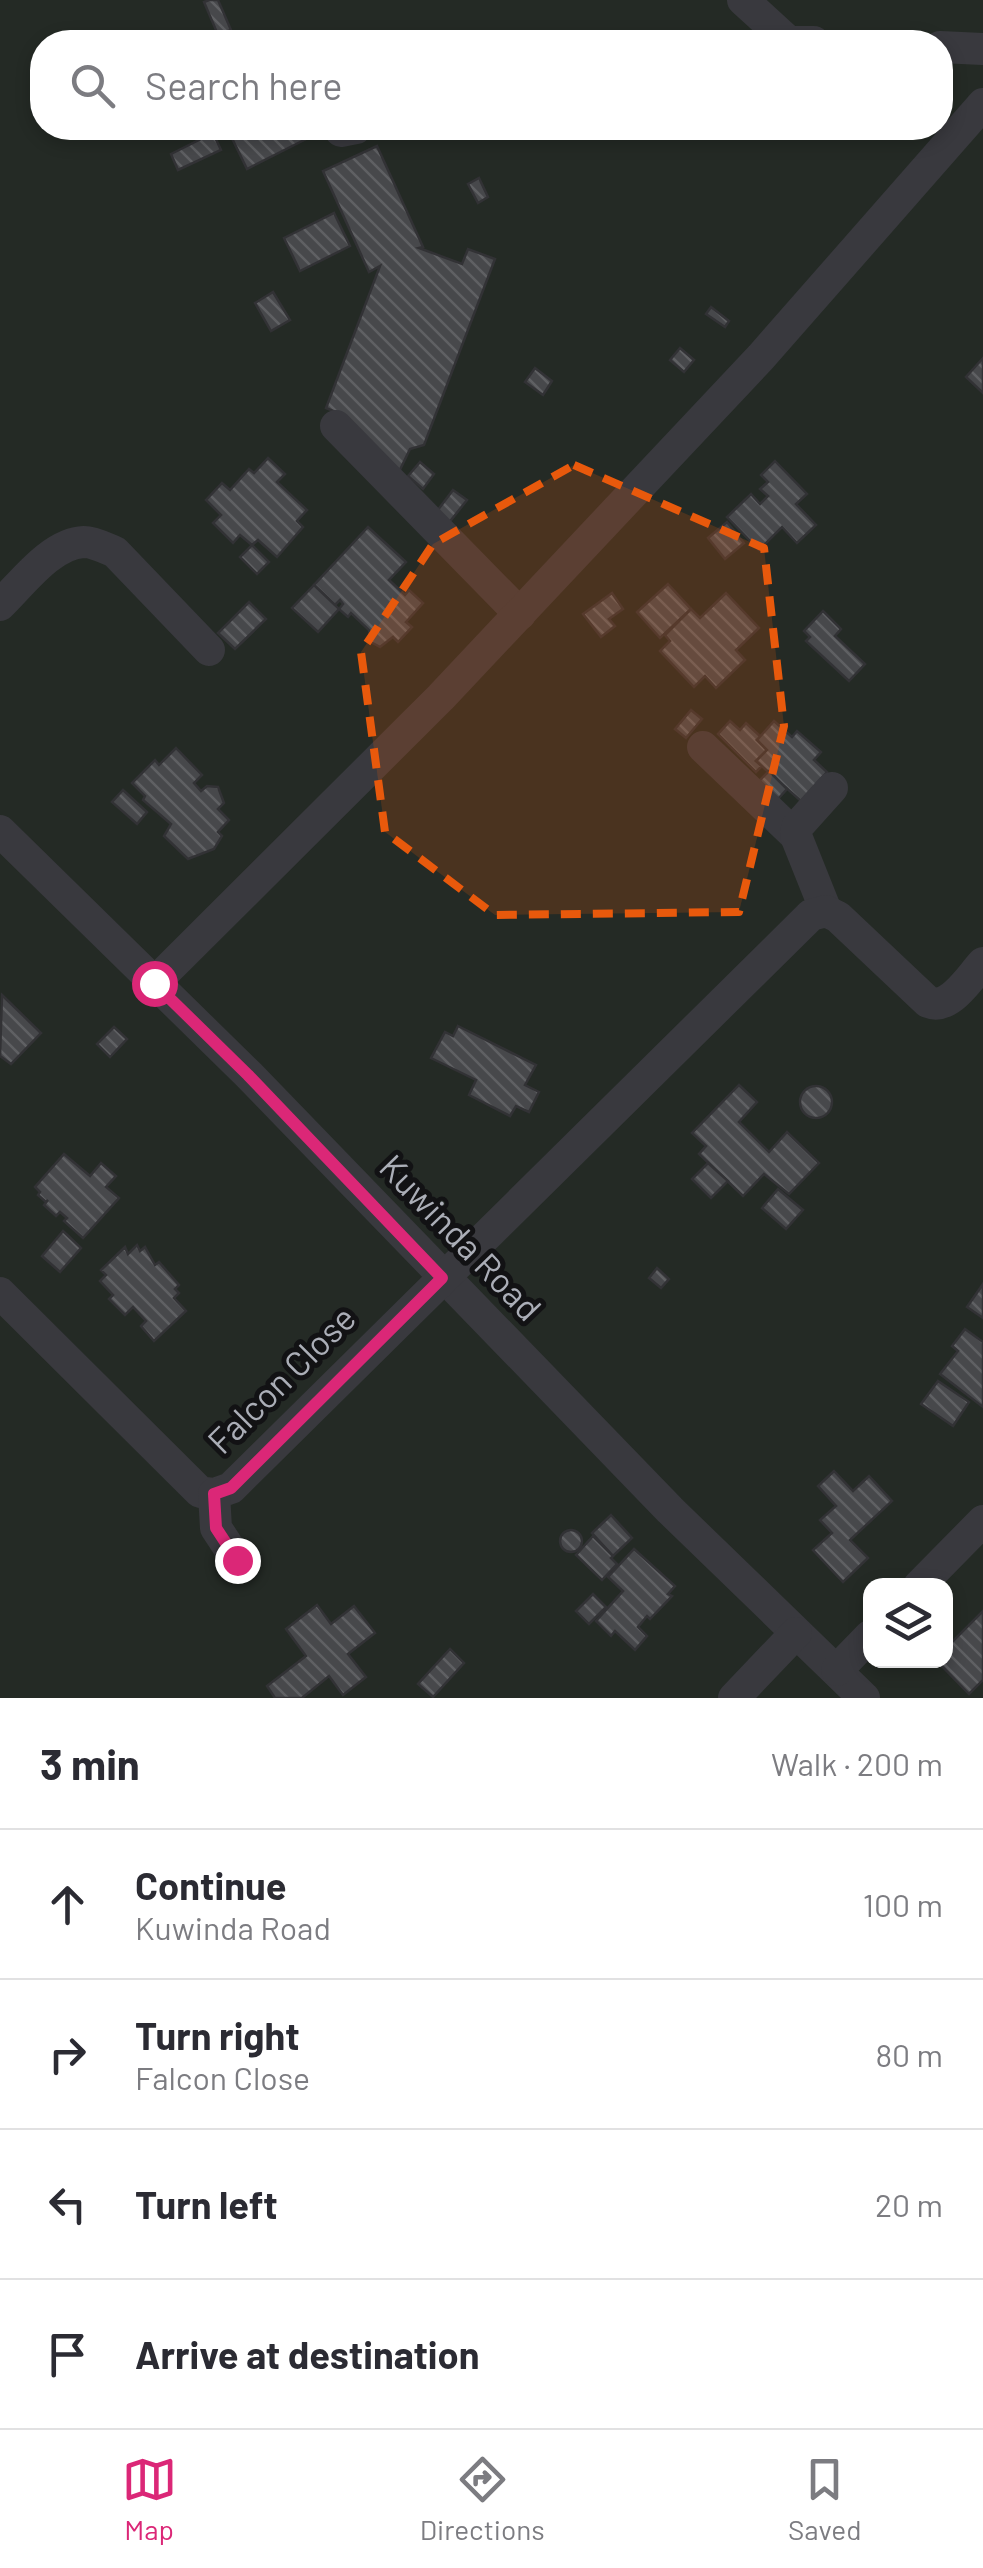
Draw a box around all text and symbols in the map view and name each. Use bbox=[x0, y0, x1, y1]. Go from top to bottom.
search box bbox=[30, 30, 953, 140]
icon: search bbox=[65, 58, 120, 113]
text: Search here bbox=[145, 62, 343, 108]
route start bbox=[132, 961, 178, 1007]
street label: Kuwinda Road bbox=[372, 1145, 551, 1328]
street label: Falcon Close bbox=[198, 1296, 363, 1461]
route end bbox=[215, 1538, 261, 1584]
map controls bbox=[863, 1578, 953, 1668]
button: layers bbox=[863, 1578, 953, 1668]
text: 3 min bbox=[40, 1738, 140, 1788]
text: Walk · 200 m bbox=[771, 1744, 943, 1782]
text: Continue bbox=[135, 1862, 286, 1908]
icon: ahead bbox=[40, 1877, 95, 1932]
text: 100 m bbox=[863, 1885, 943, 1923]
text: Kuwinda Road bbox=[135, 1908, 331, 1946]
text: Turn right bbox=[135, 2012, 300, 2058]
icon: right bbox=[40, 2027, 95, 2082]
text: 80 m bbox=[875, 2035, 943, 2073]
text: Falcon Close bbox=[135, 2058, 310, 2096]
icon: left bbox=[40, 2177, 95, 2232]
text: Turn left bbox=[135, 2181, 278, 2227]
text: 20 m bbox=[875, 2185, 943, 2223]
icon: arrive bbox=[40, 2327, 95, 2382]
text: Arrive at destination bbox=[135, 2331, 480, 2377]
tab: Map bbox=[122, 2452, 177, 2546]
tab: Directions bbox=[420, 2452, 545, 2546]
tab: Saved bbox=[788, 2452, 861, 2546]

